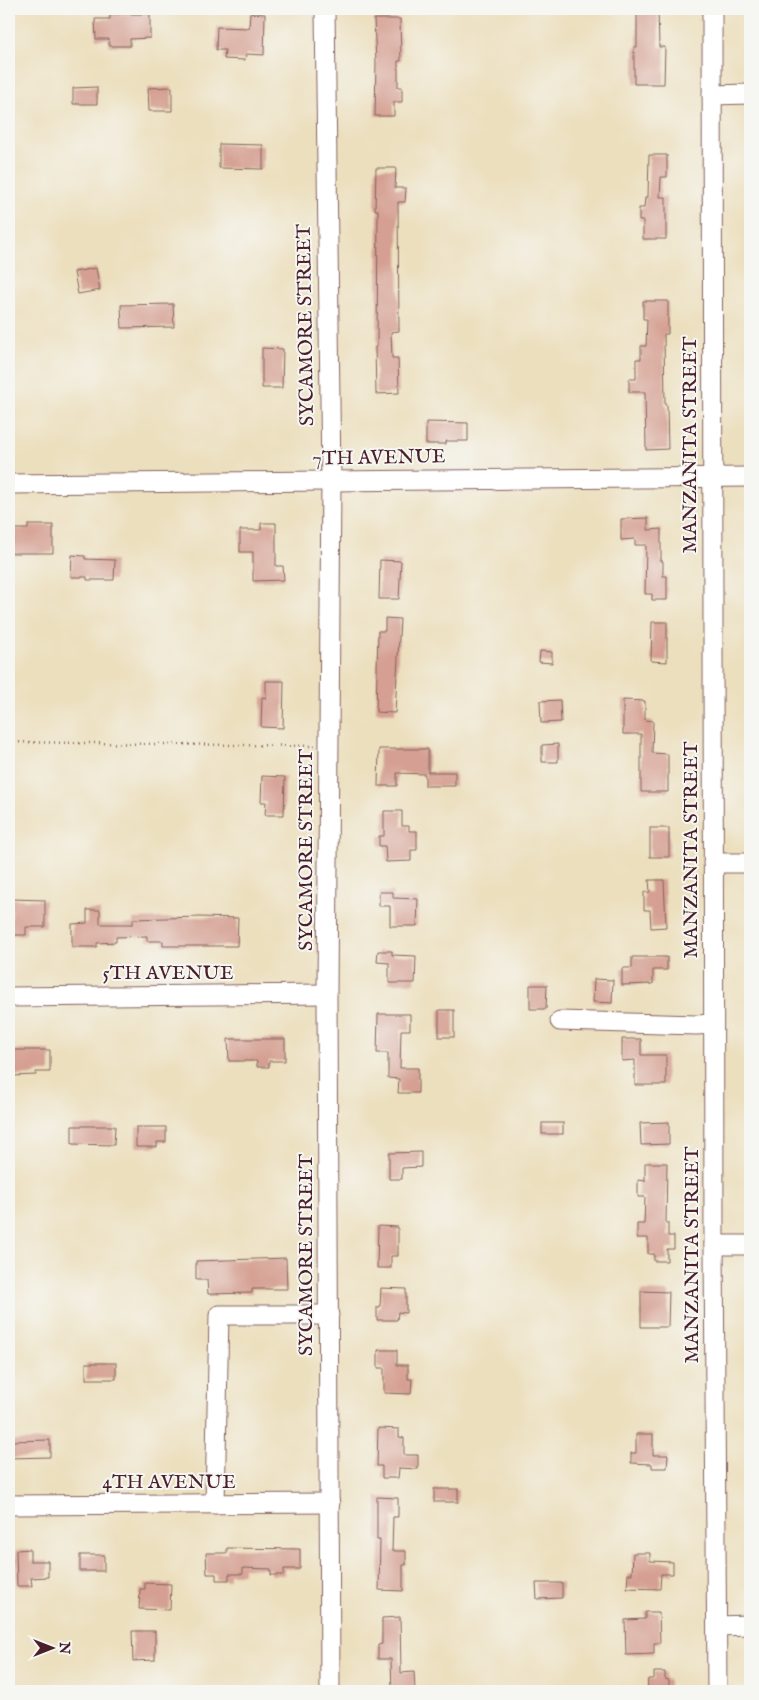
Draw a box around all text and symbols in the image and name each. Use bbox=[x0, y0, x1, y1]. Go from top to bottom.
street label: SYCAMORE STREET bbox=[292, 223, 320, 426]
street label: MANZANITA STREET bbox=[678, 336, 703, 554]
street label: 7TH AVENUE bbox=[312, 444, 446, 472]
street label: MANZANITA STREET bbox=[679, 741, 704, 959]
street label: SYCAMORE STREET bbox=[294, 749, 319, 951]
street label: 5TH AVENUE bbox=[102, 961, 234, 986]
street label: MANZANITA STREET bbox=[680, 1146, 705, 1364]
street label: SYCAMORE STREET bbox=[294, 1154, 319, 1356]
street label: 4TH AVENUE bbox=[102, 1470, 236, 1495]
north arrow bbox=[28, 1622, 78, 1672]
text: N bbox=[55, 1641, 73, 1654]

